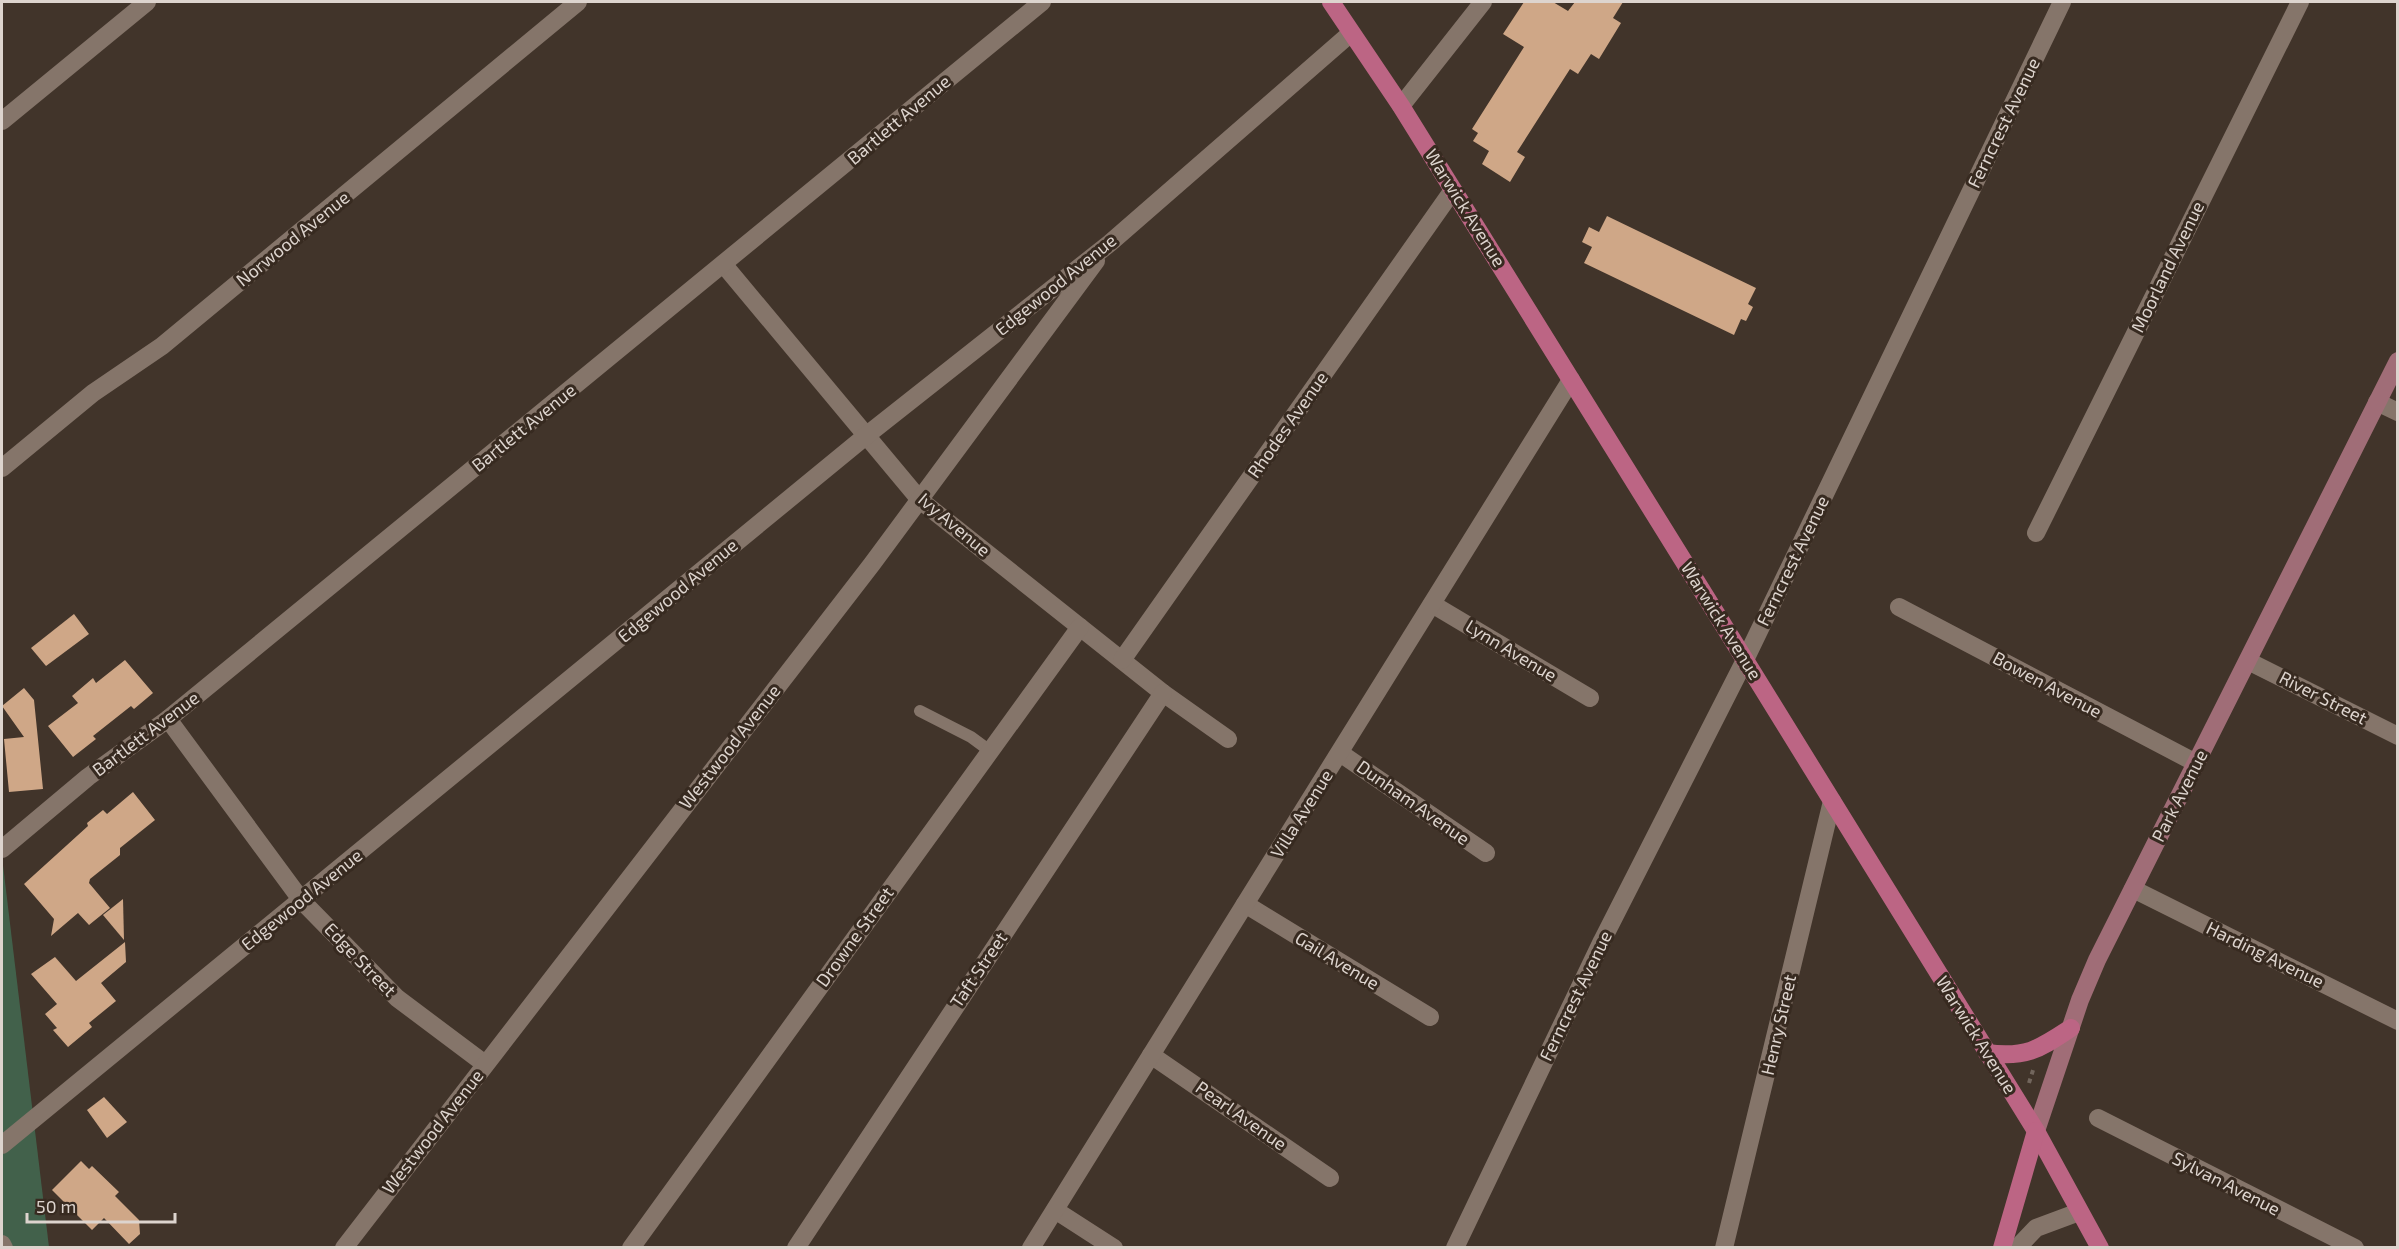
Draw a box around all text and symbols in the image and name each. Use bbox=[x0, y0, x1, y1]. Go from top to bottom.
street label: Ferncrest Avenue bbox=[1962, 54, 2044, 191]
street label: Bartlett Avenue bbox=[842, 70, 954, 169]
street label: Warwick Avenue bbox=[1421, 144, 1511, 271]
street label: Norwood Avenue bbox=[231, 186, 354, 291]
street label: Moorland Avenue bbox=[2126, 197, 2208, 336]
street label: Edgewood Avenue bbox=[990, 229, 1120, 340]
street label: Rhodes Avenue bbox=[1242, 367, 1332, 482]
street label: Bartlett Avenue bbox=[467, 378, 580, 476]
street label: Ivy Avenue bbox=[914, 488, 995, 561]
street label: Ferncrest Avenue bbox=[1751, 492, 1833, 629]
street label: Edgewood Avenue bbox=[613, 534, 742, 647]
street label: Warwick Avenue bbox=[1677, 557, 1767, 684]
street label: Lynn Avenue bbox=[1462, 614, 1561, 686]
street label: Bowen Avenue bbox=[1989, 646, 2106, 722]
street label: River Street bbox=[2276, 666, 2371, 729]
street label: Westwood Avenue bbox=[674, 680, 785, 813]
street label: Bartlett Avenue bbox=[88, 686, 203, 780]
street label: Park Avenue bbox=[2146, 746, 2212, 845]
street label: Dunham Avenue bbox=[1353, 755, 1474, 849]
street label: Villa Avenue bbox=[1265, 765, 1337, 862]
street label: Edgewood Avenue bbox=[236, 844, 366, 955]
street label: Drowne Street bbox=[811, 882, 898, 991]
street label: Harding Avenue bbox=[2203, 916, 2328, 992]
street label: Edge Street bbox=[320, 918, 401, 1001]
street label: Gail Avenue bbox=[1291, 926, 1384, 994]
street label: Taft Street bbox=[945, 927, 1012, 1011]
street label: Ferncrest Avenue bbox=[1534, 927, 1616, 1064]
street label: Warwick Avenue bbox=[1932, 971, 2022, 1098]
street label: Henry Street bbox=[1756, 972, 1800, 1077]
street label: Westwood Avenue bbox=[377, 1065, 488, 1198]
street label: Pearl Avenue bbox=[1192, 1076, 1291, 1155]
street label: Sylvan Avenue bbox=[2169, 1146, 2284, 1220]
scale bar bbox=[27, 1186, 176, 1224]
text: 50 m bbox=[36, 1195, 76, 1217]

